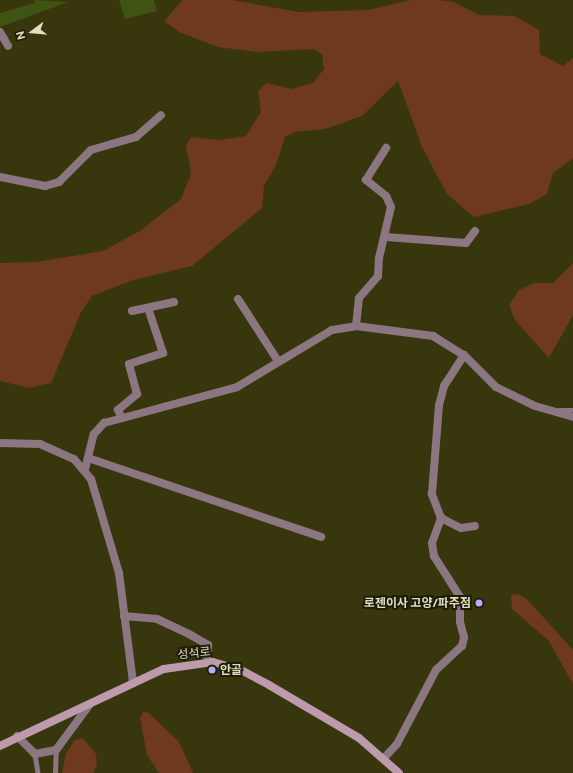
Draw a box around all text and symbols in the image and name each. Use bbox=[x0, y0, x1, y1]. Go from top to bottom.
north arrow bbox=[12, 12, 52, 52]
text: N bbox=[13, 30, 27, 41]
place label: 로젠이사 고양/파주점 bbox=[364, 596, 471, 610]
marker: 로젠이사 고양/파주점 bbox=[474, 598, 484, 608]
street label: 성석로 bbox=[177, 644, 211, 662]
place label: 안골 bbox=[220, 663, 242, 677]
marker: 안골 bbox=[207, 665, 217, 675]

